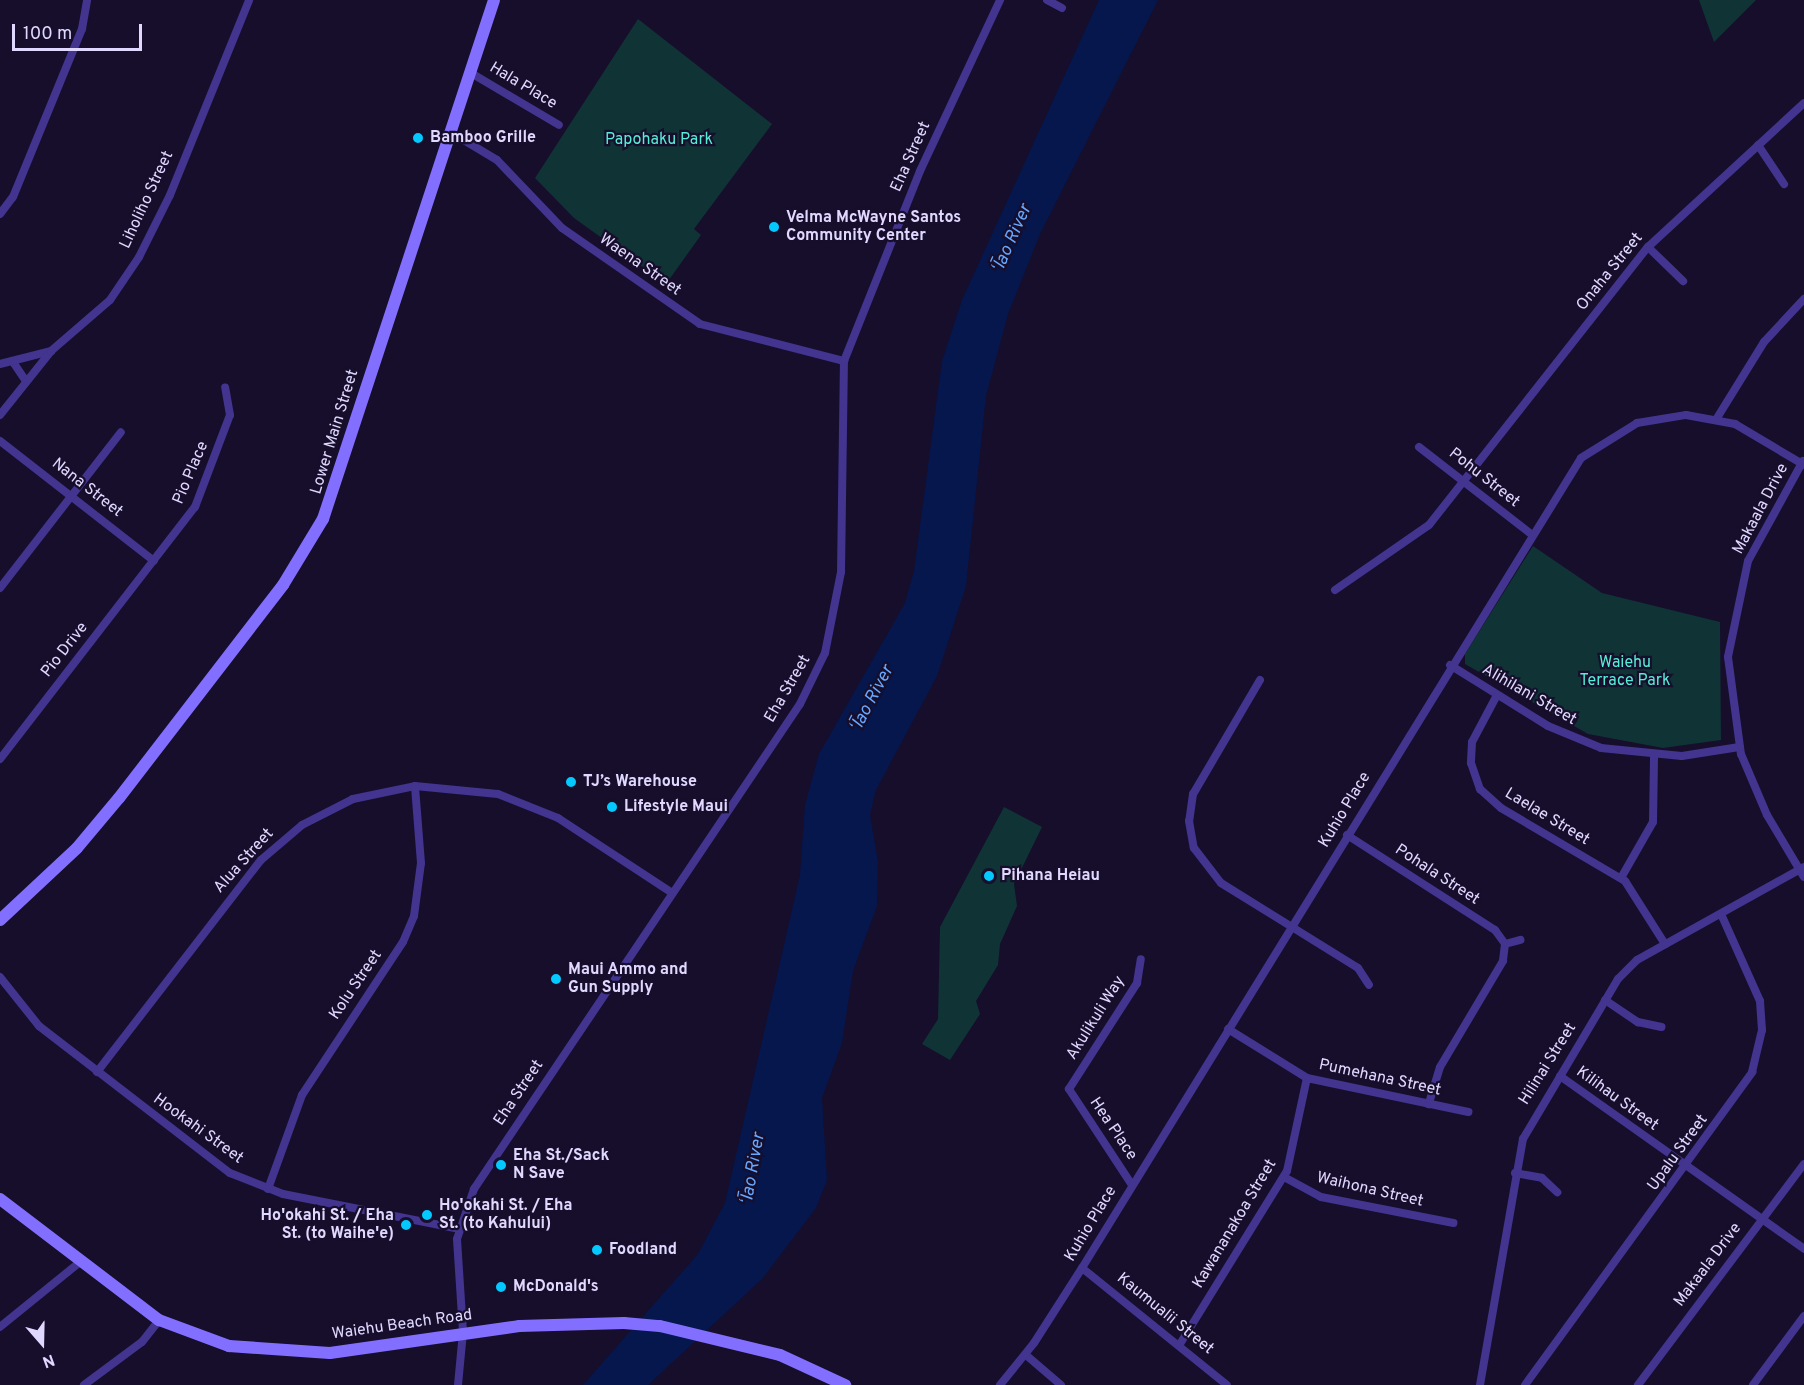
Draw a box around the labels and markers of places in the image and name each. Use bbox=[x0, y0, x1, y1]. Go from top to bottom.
place label: Bamboo Grille bbox=[430, 128, 536, 148]
marker: Bamboo Grille bbox=[411, 131, 425, 145]
place label: Velma McWayne Santos Community Center bbox=[786, 208, 961, 246]
marker: Velma McWayne Santos Community Center bbox=[767, 220, 781, 234]
place label: TJ’s Warehouse bbox=[583, 772, 697, 792]
marker: TJ’s Warehouse bbox=[564, 775, 578, 789]
place label: Lifestyle Maui bbox=[624, 797, 728, 817]
marker: Lifestyle Maui bbox=[605, 800, 619, 814]
place label: Pihana Heiau bbox=[1001, 866, 1100, 886]
marker: Pihana Heiau bbox=[982, 869, 996, 883]
place label: Maui Ammo and Gun Supply bbox=[568, 960, 688, 998]
marker: Maui Ammo and Gun Supply bbox=[549, 972, 563, 986]
place label: Eha St./Sack N Save bbox=[513, 1146, 609, 1184]
marker: Eha St./Sack N Save bbox=[494, 1158, 508, 1172]
place label: Ho'okahi St. / Eha St. (to Kahului) bbox=[439, 1196, 572, 1234]
place label: Ho'okahi St. / Eha St. (to Waihe'e) bbox=[261, 1206, 394, 1244]
marker: Ho'okahi St. / Eha St. (to Kahului) bbox=[420, 1208, 434, 1222]
marker: Ho'okahi St. / Eha St. (to Waihe'e) bbox=[399, 1218, 413, 1232]
place label: Foodland bbox=[609, 1240, 677, 1260]
marker: Foodland bbox=[590, 1243, 604, 1257]
place label: McDonald's bbox=[513, 1277, 599, 1297]
marker: McDonald's bbox=[494, 1280, 508, 1294]

